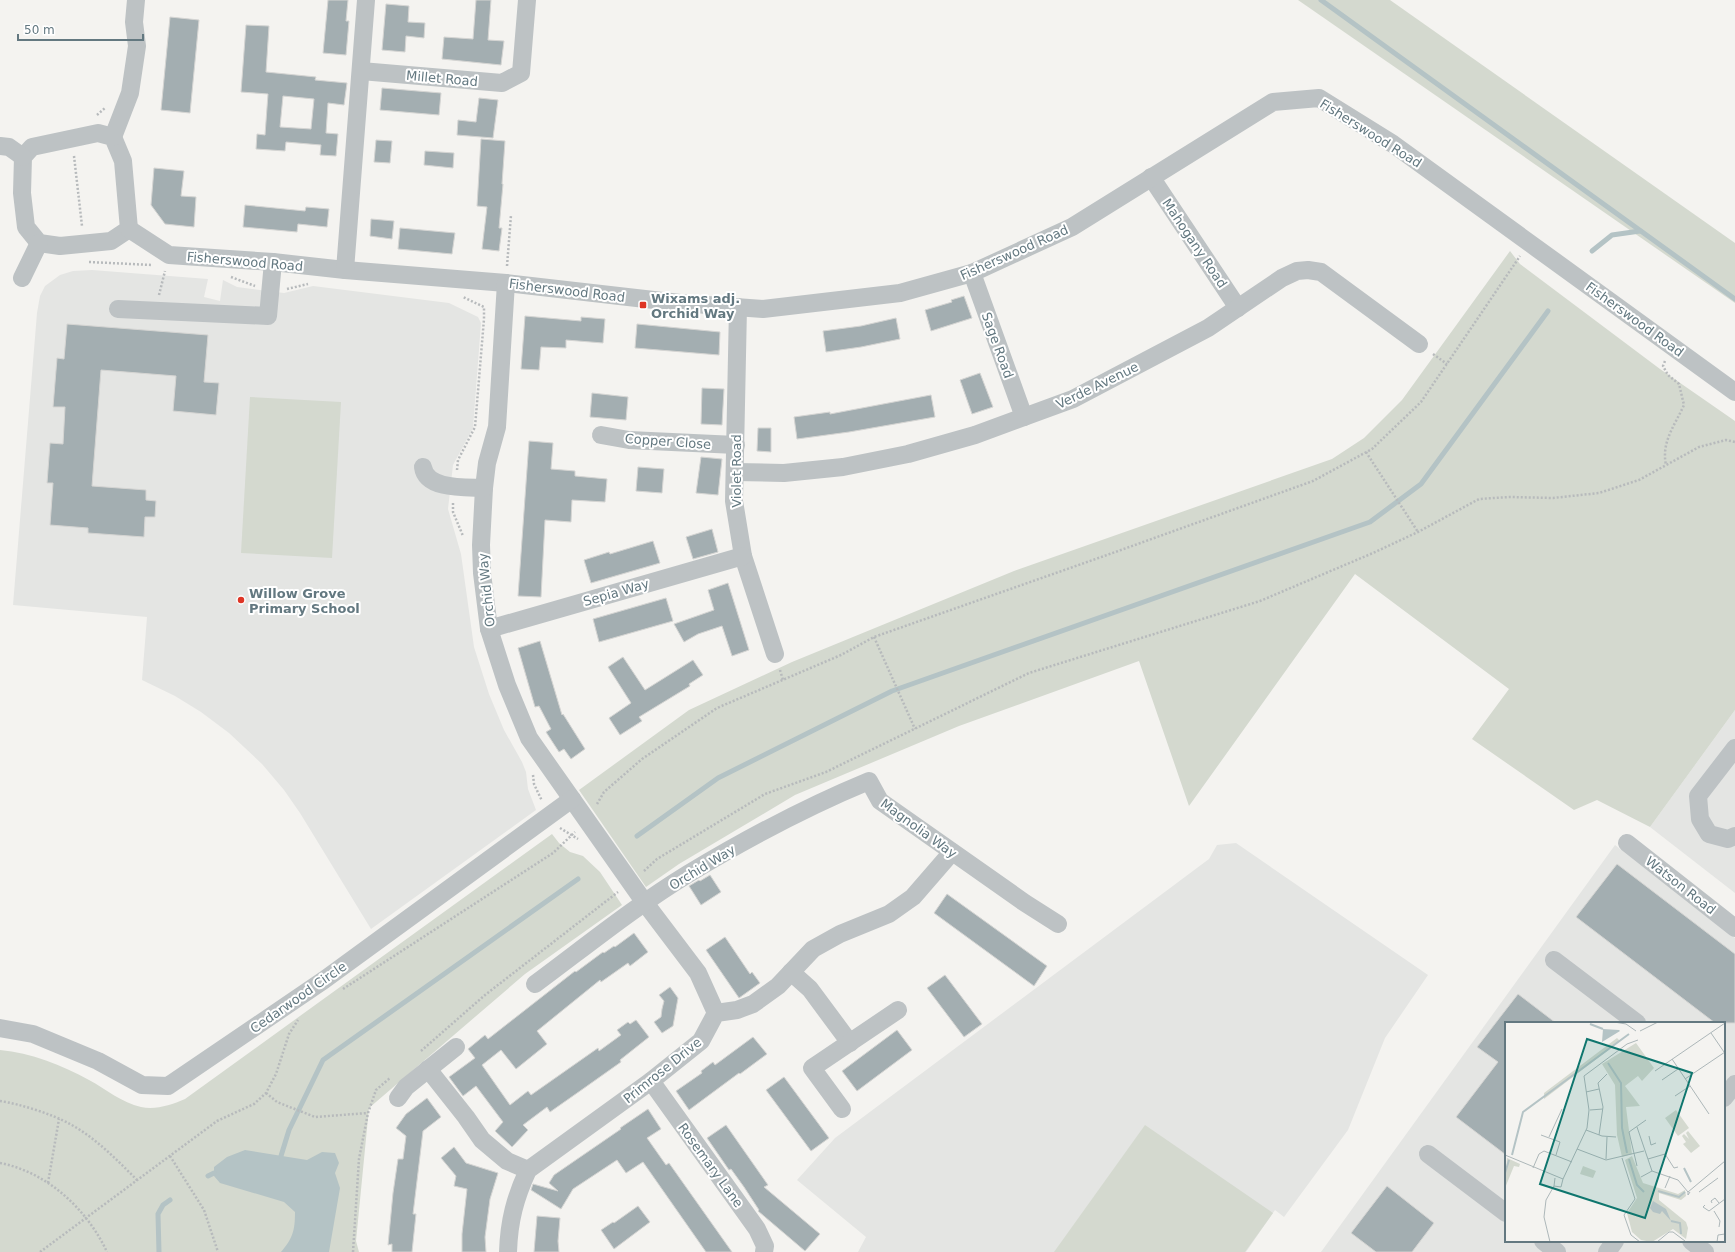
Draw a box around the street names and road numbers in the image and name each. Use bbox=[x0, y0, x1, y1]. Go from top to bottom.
street label: Millet Road bbox=[405, 68, 478, 89]
street label: Fisherswood Road bbox=[1317, 96, 1424, 171]
street label: Mahogany Road bbox=[1159, 196, 1230, 291]
street label: Fisherswood Road bbox=[958, 222, 1071, 283]
street label: Fisherswood Road bbox=[186, 249, 304, 274]
street label: Fisherswood Road bbox=[508, 276, 626, 305]
street label: Fisherswood Road bbox=[1583, 279, 1686, 360]
street label: Sage Road bbox=[979, 310, 1016, 380]
street label: Verde Avenue bbox=[1054, 359, 1141, 412]
street label: Copper Close bbox=[624, 431, 712, 452]
street label: Violet Road bbox=[729, 434, 744, 508]
street label: Orchid Way bbox=[475, 552, 498, 628]
street label: Sepia Way bbox=[581, 576, 651, 609]
street label: Magnolia Way bbox=[878, 796, 960, 861]
street label: Orchid Way bbox=[667, 842, 738, 893]
street label: Watson Road bbox=[1643, 853, 1719, 917]
street label: Cedarwood Circle bbox=[247, 959, 349, 1036]
street label: Primrose Drive bbox=[620, 1034, 704, 1106]
street label: Rosemary Lane bbox=[675, 1120, 746, 1210]

